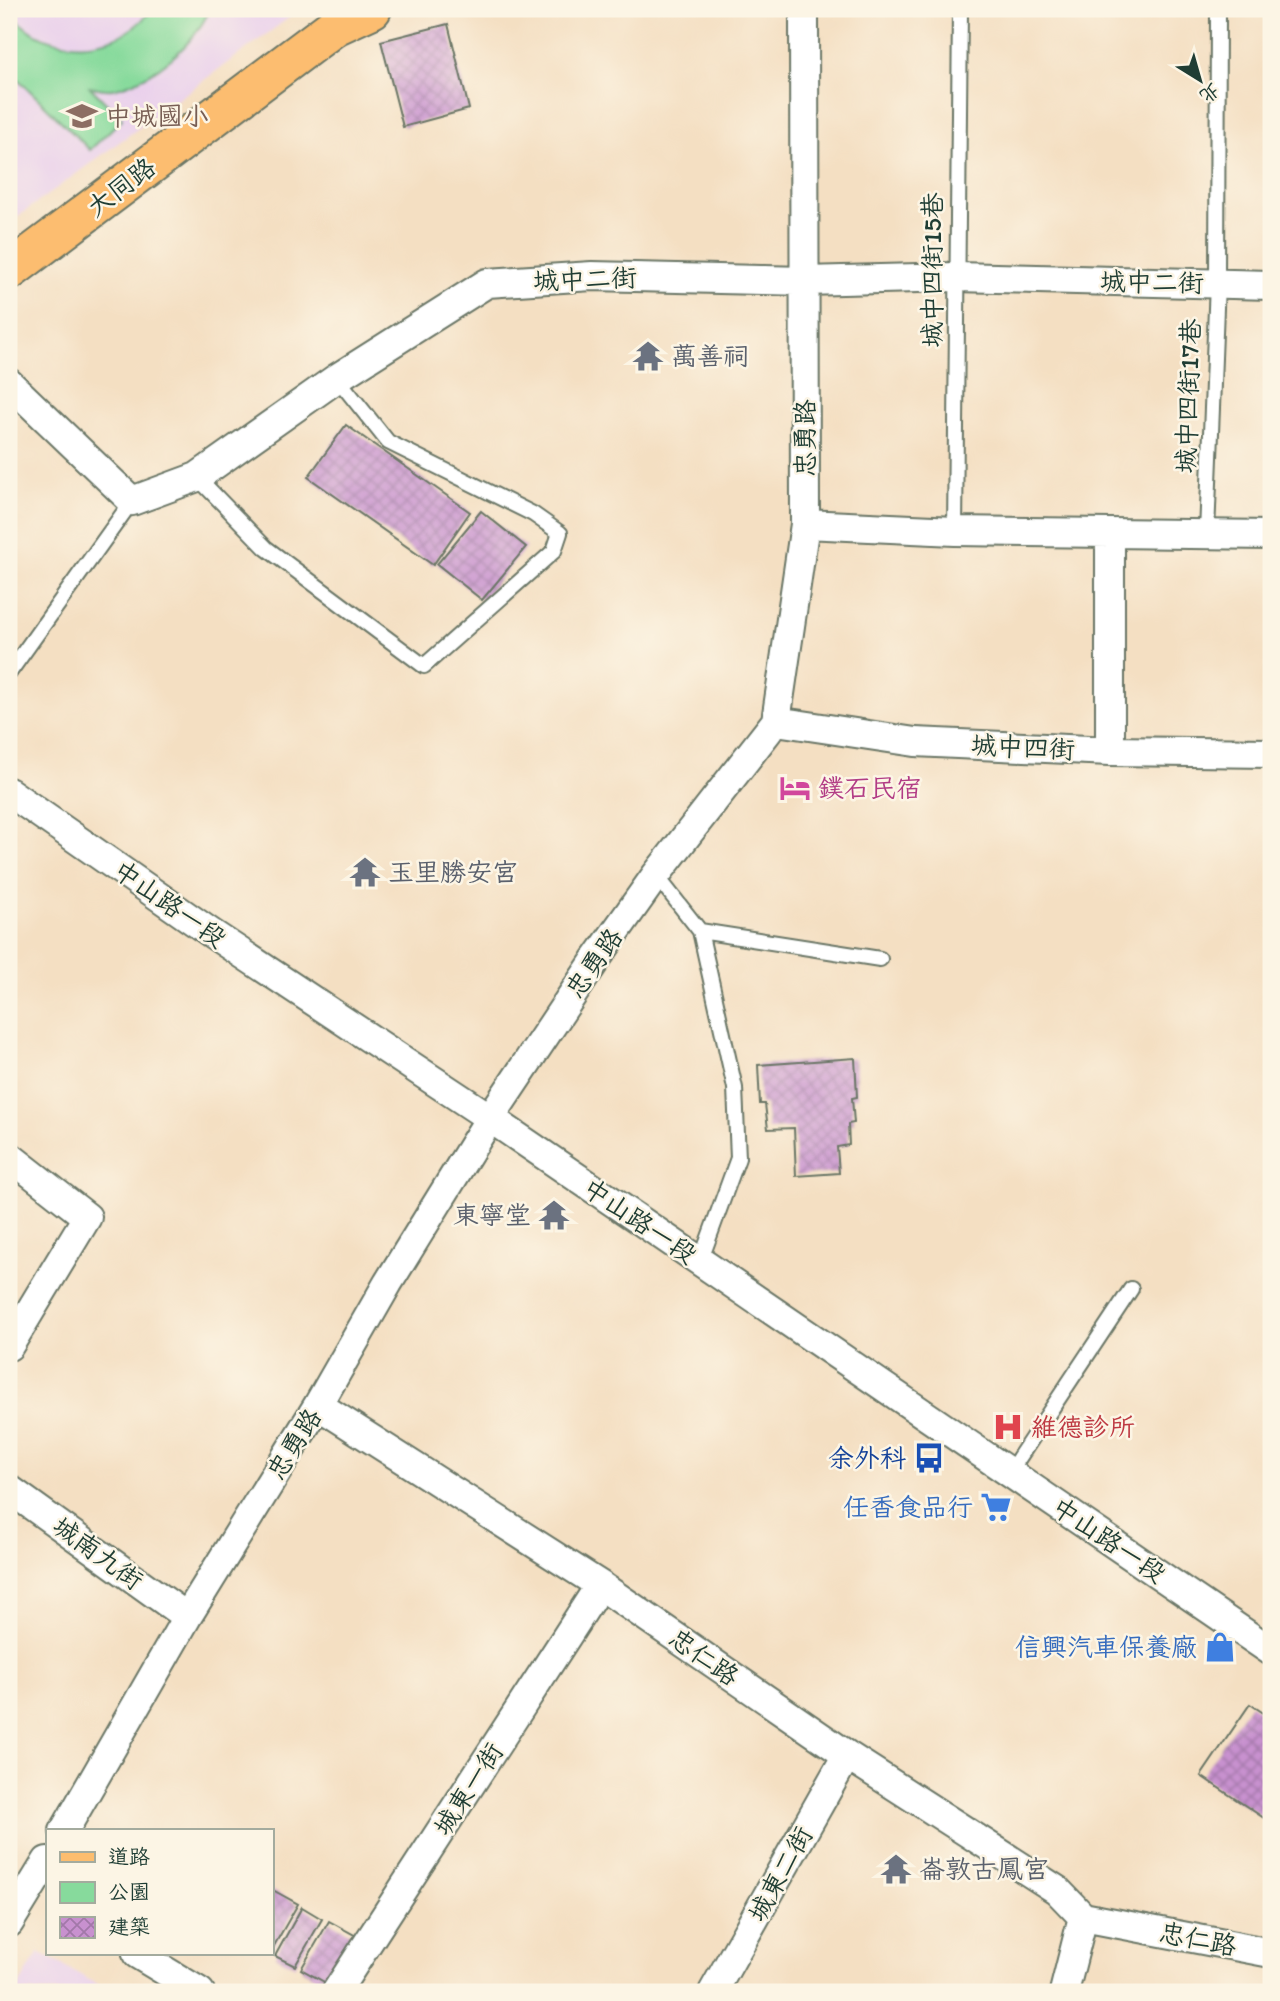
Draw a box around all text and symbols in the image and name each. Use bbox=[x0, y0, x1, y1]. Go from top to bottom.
north arrow bbox=[1164, 46, 1234, 116]
text: 北 bbox=[1195, 78, 1224, 108]
school or university icon: 中城國小 bbox=[65, 99, 99, 133]
place label: 中城國小 bbox=[105, 100, 209, 132]
street label: 大同路 bbox=[80, 151, 162, 223]
street label: 城中四街15巷 bbox=[916, 192, 948, 348]
street label: 城中二街 bbox=[532, 261, 638, 297]
street label: 城中二街 bbox=[1100, 265, 1204, 299]
street label: 城中四街17巷 bbox=[1169, 318, 1207, 474]
temple icon: 萬善祠 bbox=[631, 339, 665, 373]
place label: 萬善祠 bbox=[671, 340, 749, 372]
street label: 忠勇路 bbox=[789, 399, 821, 477]
street label: 城中四街 bbox=[970, 728, 1076, 766]
hotel icon: 鏷石民宿 bbox=[778, 771, 812, 805]
place label: 鏷石民宿 bbox=[818, 772, 922, 804]
street label: 中山路一段 bbox=[108, 854, 232, 954]
temple icon: 玉里勝安宮 bbox=[348, 855, 382, 889]
place label: 玉里勝安宮 bbox=[388, 856, 518, 888]
street label: 忠勇路 bbox=[559, 922, 629, 1004]
street label: 中山路一段 bbox=[577, 1171, 703, 1271]
temple icon: 東寧堂 bbox=[537, 1198, 571, 1232]
place label: 東寧堂 bbox=[453, 1199, 531, 1231]
street label: 忠勇路 bbox=[260, 1402, 328, 1486]
hospital icon: 維德診所 bbox=[991, 1410, 1025, 1444]
place label: 維德診所 bbox=[1031, 1411, 1135, 1443]
bus stop icon: 余外科 bbox=[912, 1441, 946, 1475]
place label: 余外科 bbox=[828, 1442, 906, 1474]
supermarket icon: 任香食品行 bbox=[979, 1490, 1013, 1524]
street label: 中山路一段 bbox=[1046, 1490, 1172, 1590]
place label: 任香食品行 bbox=[843, 1491, 973, 1523]
street label: 城南九街 bbox=[47, 1509, 149, 1597]
street label: 忠仁路 bbox=[663, 1622, 745, 1692]
shop icon: 信興汽車保養廠 bbox=[1203, 1630, 1237, 1664]
place label: 信興汽車保養廠 bbox=[1015, 1631, 1197, 1663]
street label: 城東一街 bbox=[426, 1737, 510, 1841]
street label: 城東二街 bbox=[741, 1821, 819, 1927]
legend bbox=[46, 1829, 273, 1955]
text: 道路 bbox=[108, 1844, 150, 1869]
temple icon: 崙敦古鳳宮 bbox=[879, 1852, 913, 1886]
place label: 崙敦古鳳宮 bbox=[919, 1853, 1049, 1885]
text: 公園 bbox=[108, 1879, 150, 1904]
text: 建築 bbox=[108, 1914, 150, 1939]
street label: 忠仁路 bbox=[1157, 1916, 1239, 1962]

